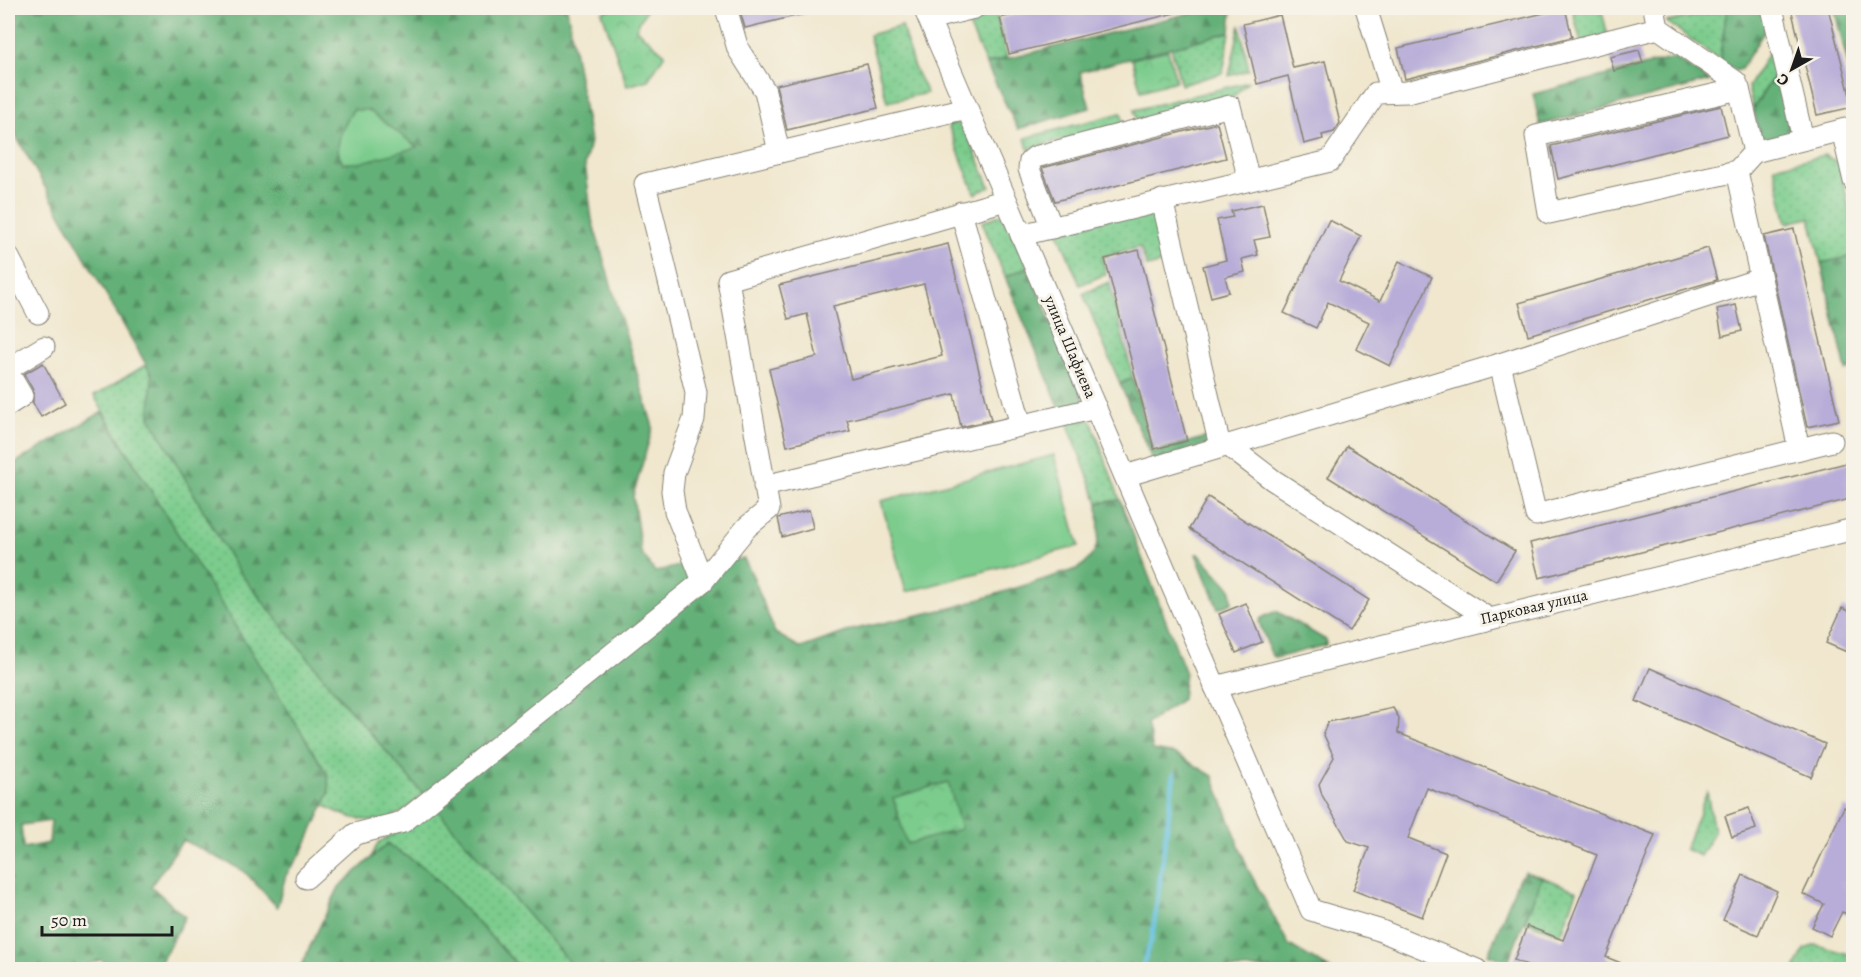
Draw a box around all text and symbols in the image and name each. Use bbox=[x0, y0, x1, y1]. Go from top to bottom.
north arrow bbox=[1762, 39, 1822, 99]
text: С bbox=[1772, 68, 1794, 91]
street label: улица Шафиева bbox=[1038, 291, 1102, 402]
street label: Парковая улица bbox=[1478, 584, 1590, 630]
scale bar bbox=[42, 899, 172, 937]
text: 50 m bbox=[51, 908, 87, 932]

